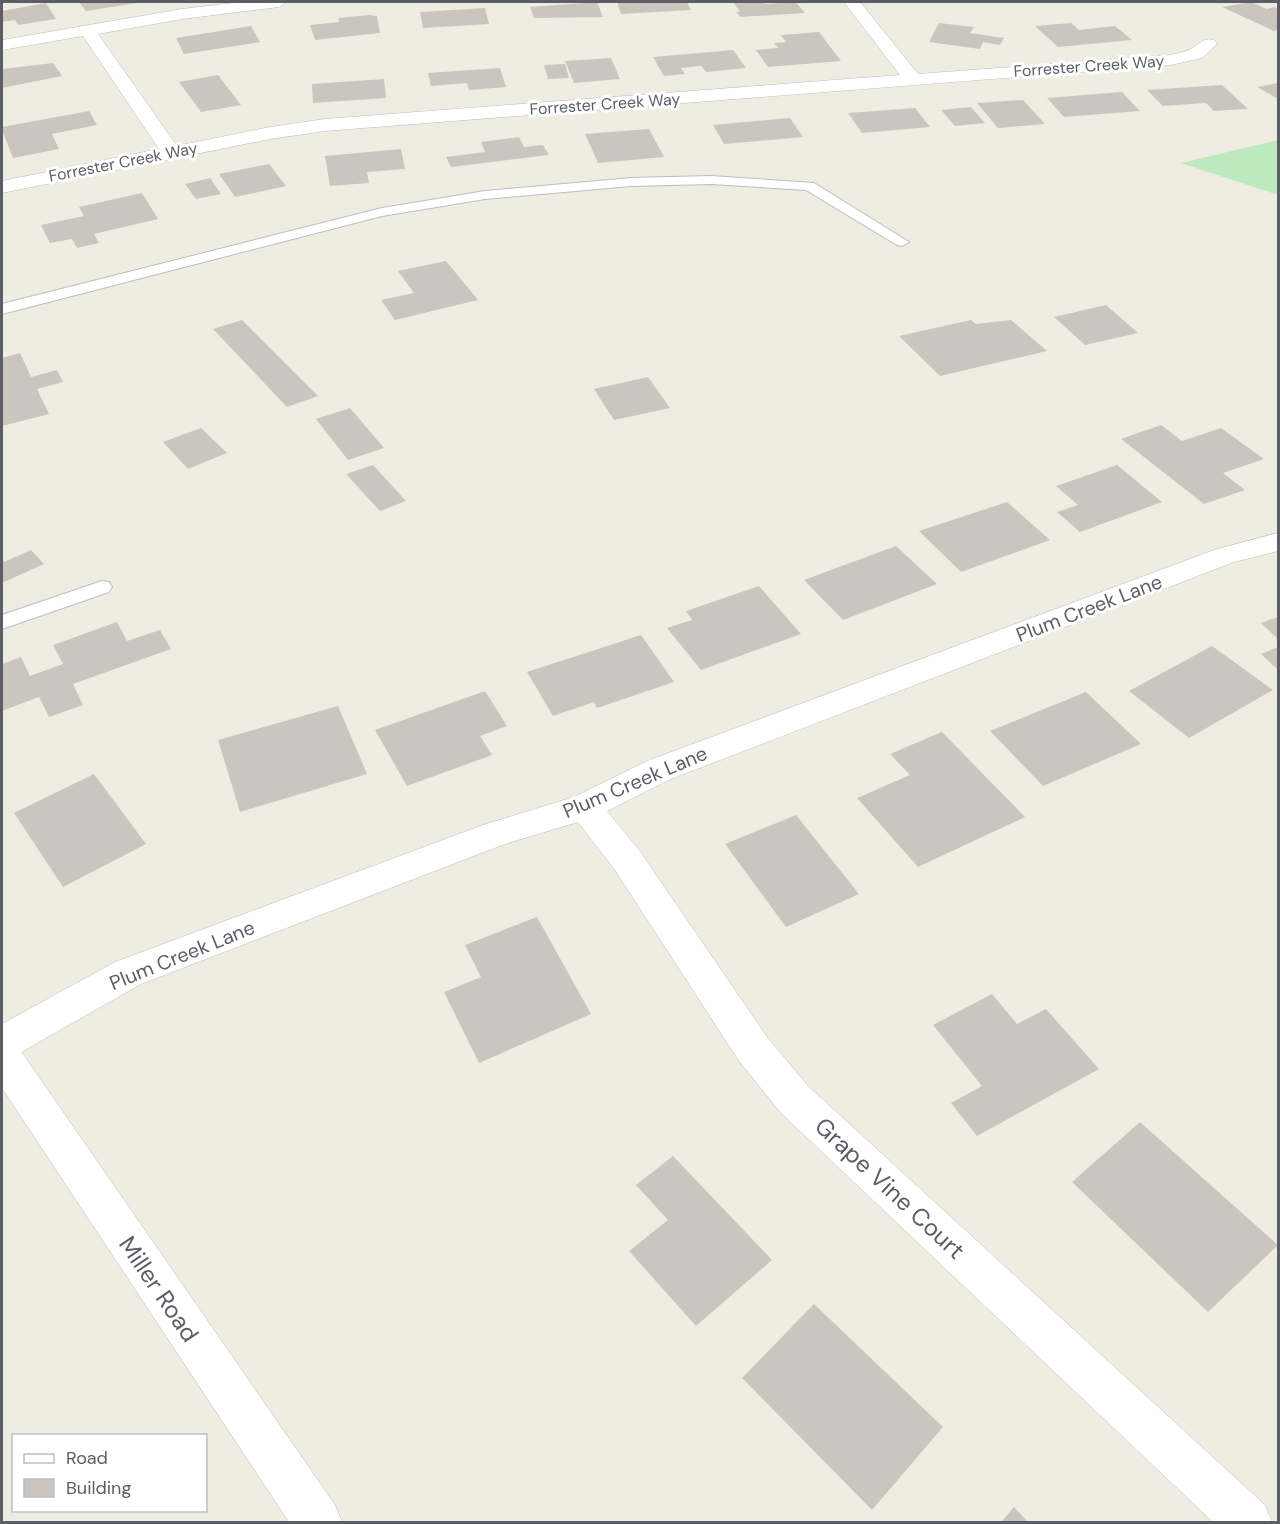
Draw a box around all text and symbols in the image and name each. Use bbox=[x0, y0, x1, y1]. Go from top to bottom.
street label: Forrester Creek Way bbox=[1013, 50, 1165, 82]
street label: Forrester Creek Way bbox=[529, 88, 681, 120]
street label: Forrester Creek Way bbox=[47, 137, 199, 187]
street label: Plum Creek Lane bbox=[1012, 568, 1166, 648]
street label: Plum Creek Lane bbox=[559, 740, 711, 824]
street label: Plum Creek Lane bbox=[106, 914, 258, 996]
street label: Grape Vine Court bbox=[808, 1110, 972, 1266]
street label: Miller Road bbox=[112, 1230, 206, 1348]
legend bbox=[12, 1434, 207, 1512]
text: Road bbox=[66, 1446, 108, 1470]
text: Building bbox=[66, 1476, 131, 1500]

